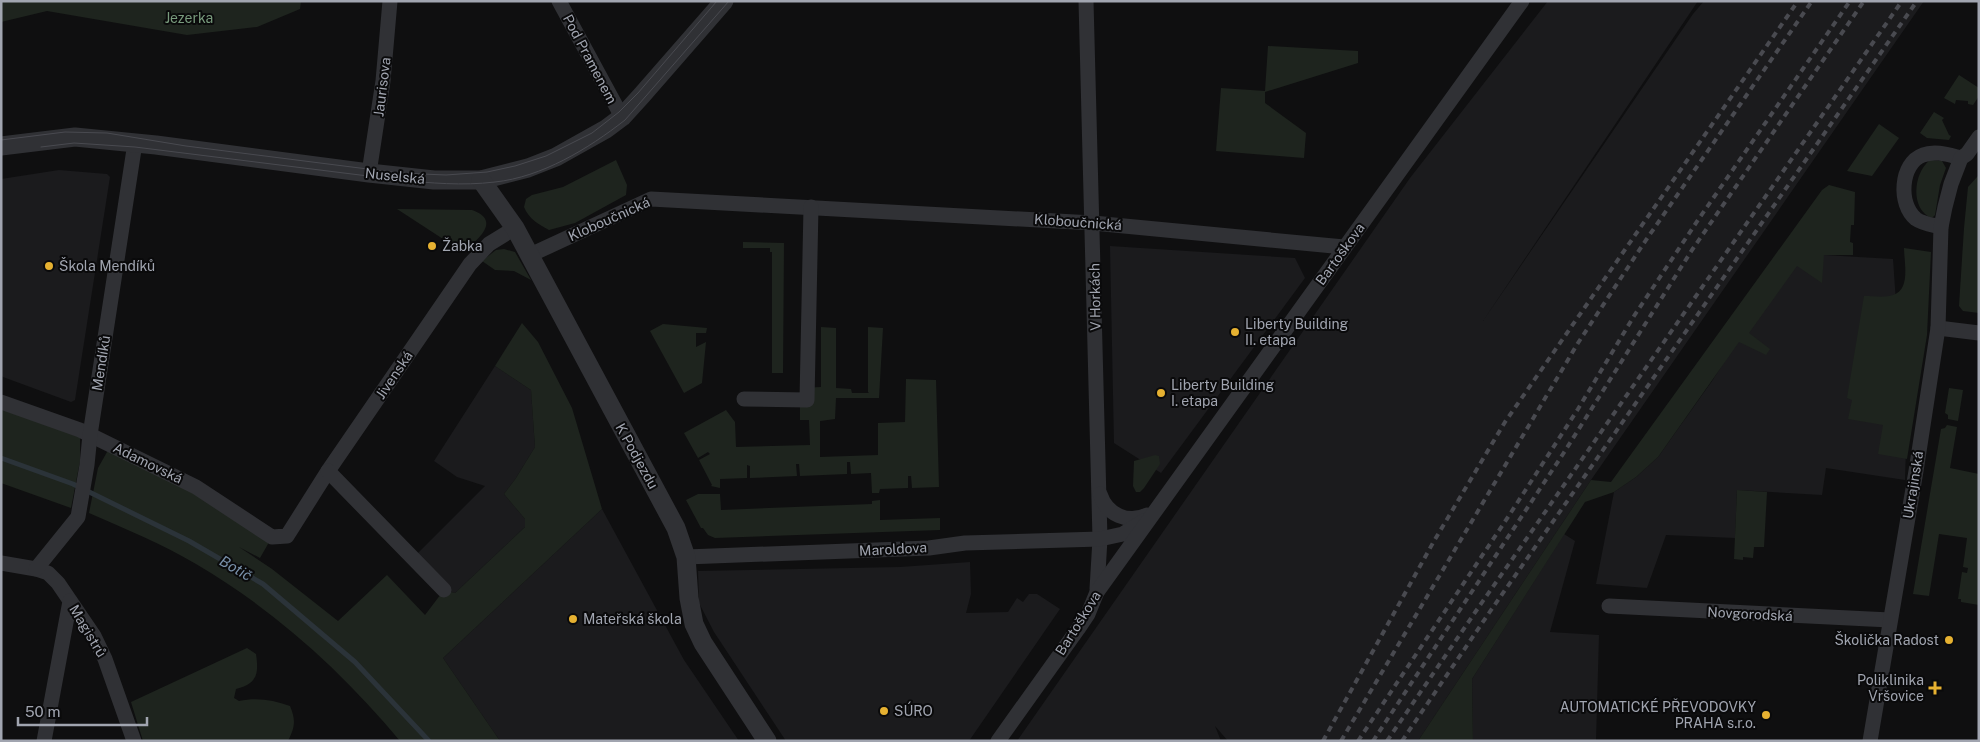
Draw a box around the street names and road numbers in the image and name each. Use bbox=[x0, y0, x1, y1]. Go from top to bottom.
street label: Pod Pramenem bbox=[560, 12, 620, 106]
street label: Jaurisova bbox=[370, 56, 394, 118]
street label: Nuselská bbox=[364, 165, 426, 187]
street label: Kloboučnická bbox=[566, 194, 652, 244]
street label: Kloboučnická bbox=[1034, 211, 1122, 233]
street label: Bartoškova bbox=[1312, 220, 1368, 288]
street label: V Horkách bbox=[1086, 263, 1104, 331]
street label: Mendíků bbox=[89, 334, 113, 392]
street label: Jivenská bbox=[372, 348, 416, 402]
street label: K Podjezdu bbox=[612, 420, 662, 492]
street label: Adamovská bbox=[111, 439, 185, 487]
street label: Ukrajinská bbox=[1900, 450, 1926, 520]
street label: Maroldova bbox=[859, 539, 927, 559]
street label: Bartoškova bbox=[1052, 588, 1104, 658]
street label: Magistrů bbox=[66, 602, 110, 660]
street label: Novgorodská bbox=[1707, 604, 1793, 624]

